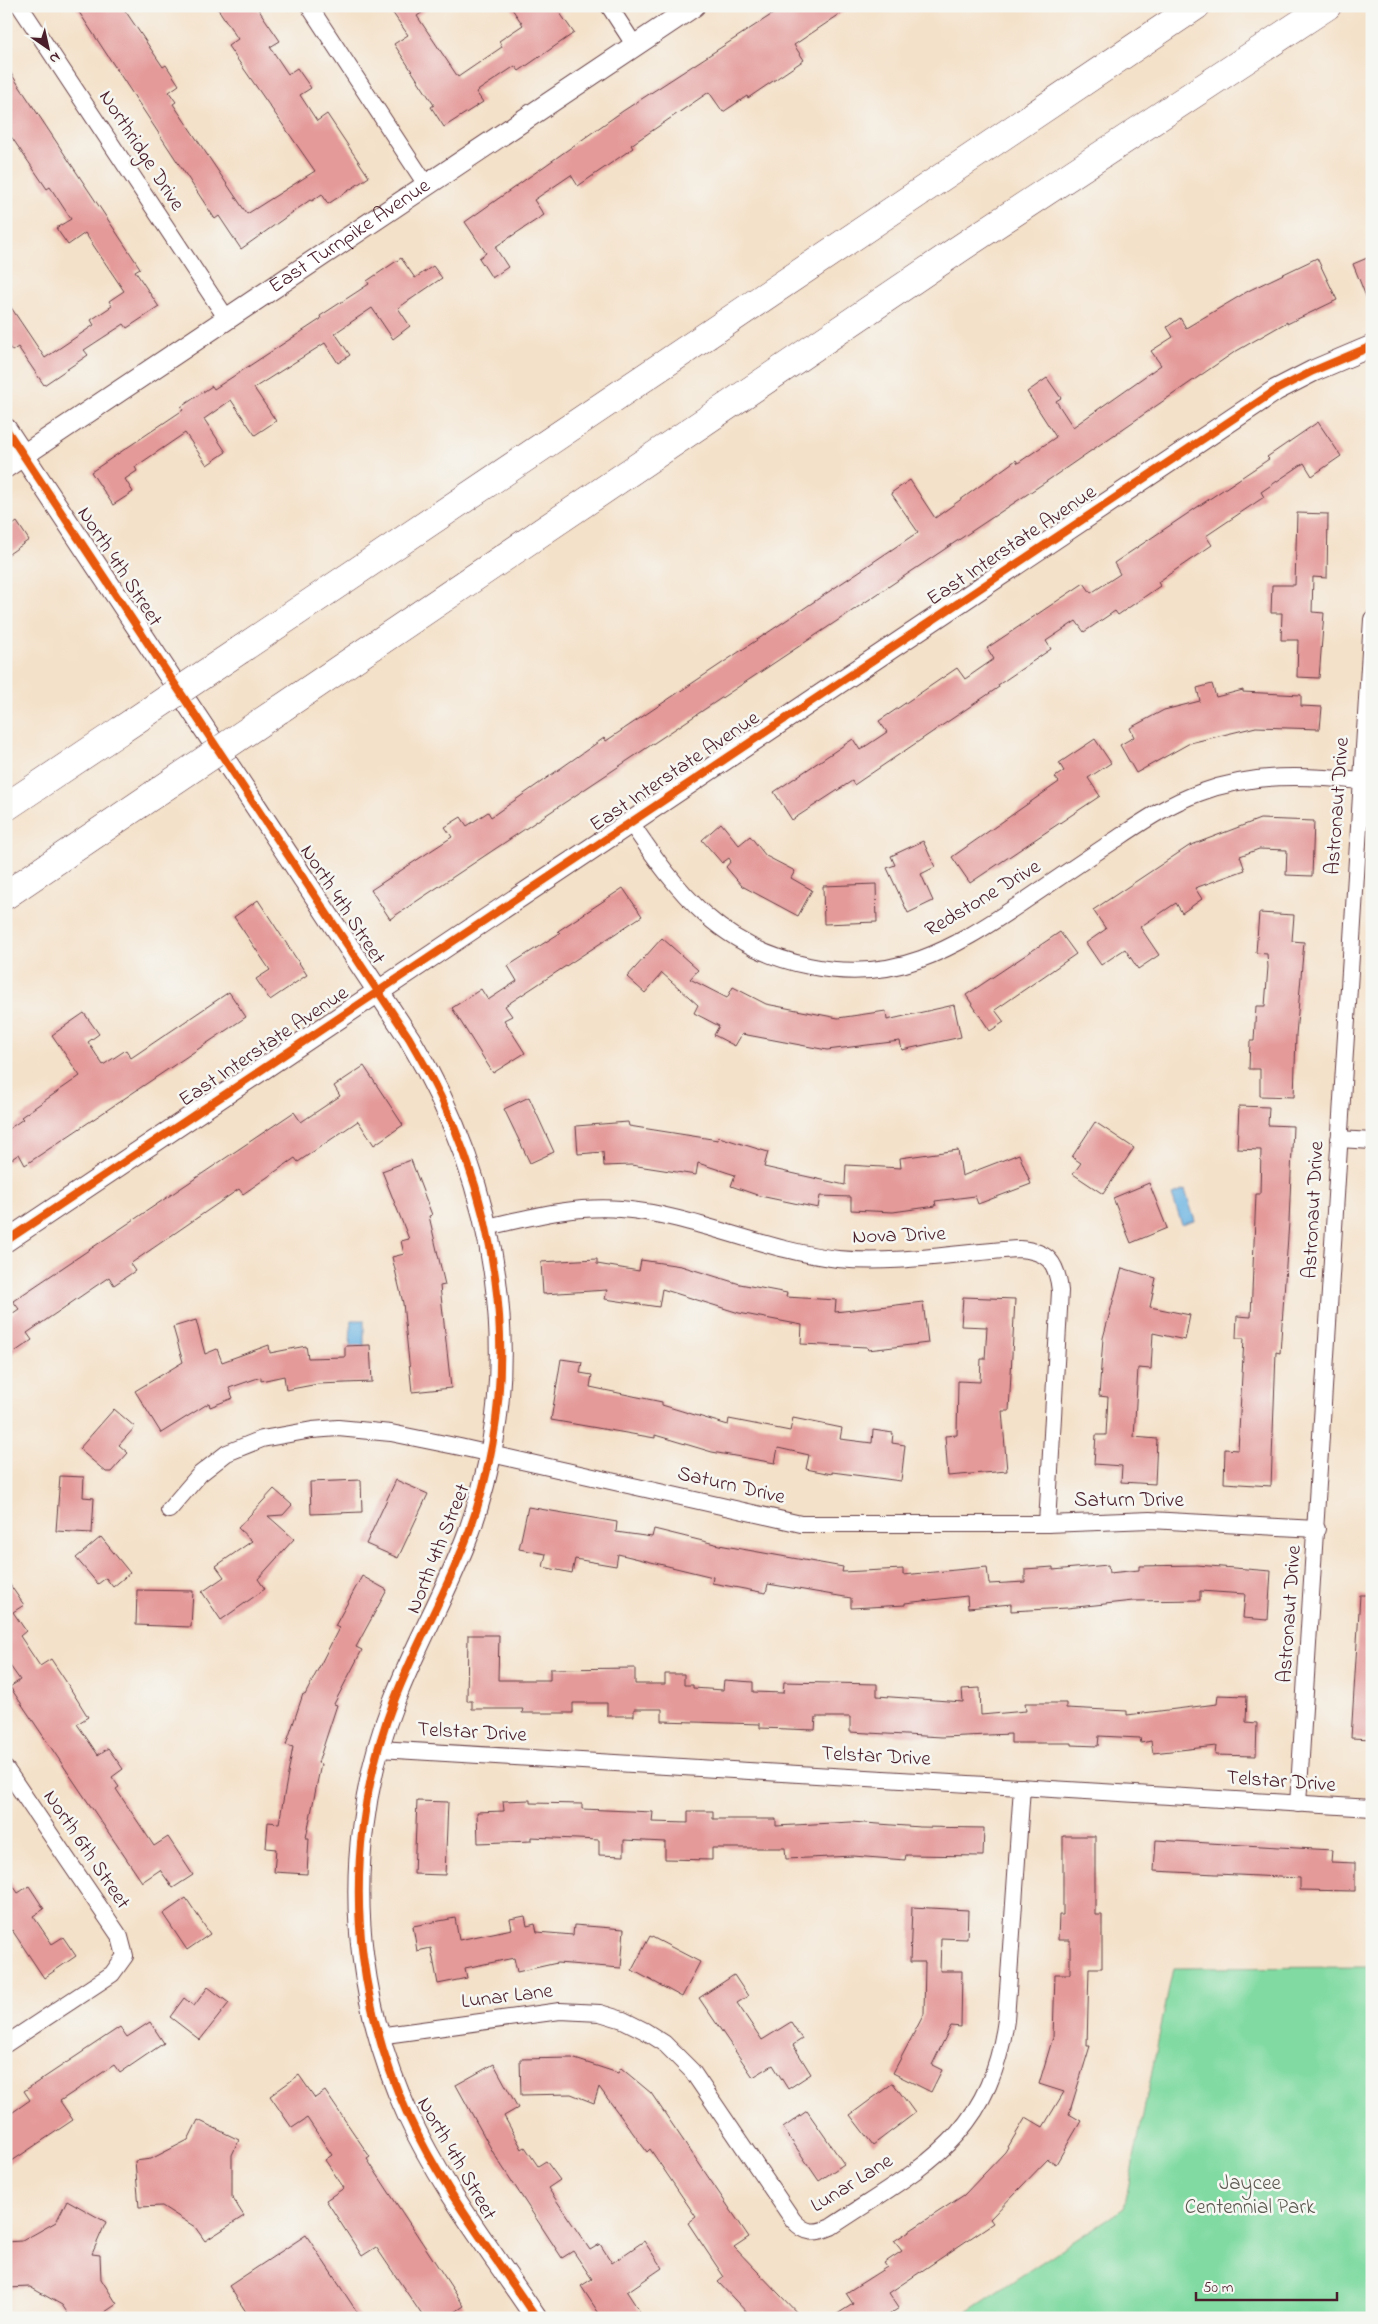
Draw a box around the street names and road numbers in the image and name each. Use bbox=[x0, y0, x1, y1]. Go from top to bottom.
street label: Northridge Drive bbox=[89, 85, 192, 219]
street label: East Turnpike Avenue bbox=[263, 171, 437, 302]
street label: East Interstate Avenue bbox=[921, 478, 1103, 614]
street label: North 4th Street bbox=[69, 501, 169, 633]
street label: East Interstate Avenue bbox=[584, 704, 766, 840]
street label: Astronaut Drive bbox=[1318, 736, 1358, 876]
street label: North 4th Street bbox=[292, 839, 392, 971]
street label: Redstone Drive bbox=[919, 852, 1047, 945]
street label: East Interstate Avenue bbox=[173, 979, 355, 1115]
street label: Astronaut Drive bbox=[1295, 1140, 1333, 1280]
street label: Nova Drive bbox=[852, 1219, 947, 1253]
street label: Saturn Drive bbox=[674, 1459, 788, 1513]
street label: North 4th Street bbox=[399, 1480, 479, 1618]
street label: Saturn Drive bbox=[1074, 1486, 1184, 1516]
street label: Astronaut Drive bbox=[1270, 1544, 1310, 1684]
street label: Telstar Drive bbox=[416, 1715, 528, 1751]
street label: Telstar Drive bbox=[820, 1739, 932, 1775]
street label: Telstar Drive bbox=[1225, 1763, 1337, 1801]
street label: North 6th Street bbox=[35, 1784, 137, 1916]
street label: Lunar Lane bbox=[459, 1976, 555, 2017]
street label: North 4th Street bbox=[409, 2092, 503, 2226]
street label: Lunar Lane bbox=[805, 2147, 899, 2221]

